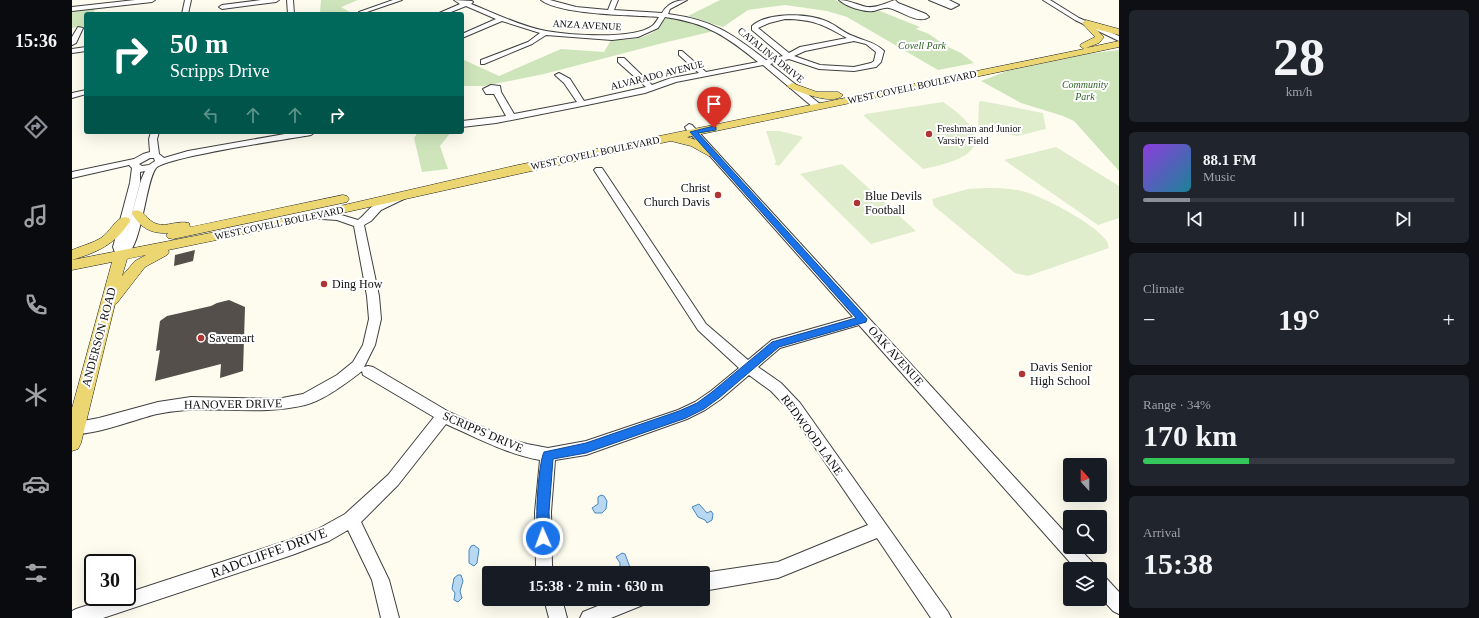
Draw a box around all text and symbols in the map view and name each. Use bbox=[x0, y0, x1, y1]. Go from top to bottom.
street label: ANZA AVENUE bbox=[552, 18, 622, 32]
street label: CATALINA DRIVE bbox=[736, 25, 806, 85]
icon: right bbox=[104, 28, 156, 80]
text: 50 m bbox=[170, 28, 228, 59]
text: 28 bbox=[1273, 29, 1325, 86]
text: 15:36 bbox=[15, 31, 57, 51]
park label: Covell Park bbox=[898, 40, 947, 51]
street label: ALVARADO AVENUE bbox=[609, 58, 705, 92]
text: Scripps Drive bbox=[170, 61, 269, 81]
street label: WEST COVELL BOULEVARD bbox=[847, 68, 977, 106]
park label: Community Park bbox=[1062, 79, 1109, 102]
text: km/h bbox=[1286, 84, 1312, 99]
pin bbox=[697, 87, 731, 128]
icon: arrive bbox=[703, 93, 725, 115]
icon: left bbox=[200, 104, 222, 126]
icon: ahead bbox=[242, 104, 264, 126]
icon: ahead bbox=[284, 104, 306, 126]
icon: right bbox=[326, 104, 348, 126]
icon: directions bbox=[22, 113, 50, 141]
place label: Freshman and Junior Varsity Field bbox=[937, 123, 1022, 146]
marker: Freshman and Junior Varsity Field bbox=[924, 129, 934, 139]
street label: WEST COVELL BOULEVARD bbox=[530, 134, 660, 172]
text: 88.1 FM bbox=[1203, 152, 1256, 168]
text: Music bbox=[1203, 169, 1236, 184]
place label: Christ Church Davis bbox=[644, 181, 711, 209]
place label: Blue Devils Football bbox=[865, 189, 922, 217]
marker: Christ Church Davis bbox=[713, 190, 723, 200]
marker: Blue Devils Football bbox=[852, 198, 862, 208]
icon: music bbox=[22, 202, 50, 230]
street label: WEST COVELL BOULEVARD bbox=[214, 204, 344, 242]
icon: previous bbox=[1184, 208, 1206, 230]
icon: pause bbox=[1288, 208, 1310, 230]
icon: next bbox=[1392, 208, 1414, 230]
place label: Ding How bbox=[332, 277, 383, 291]
marker: Ding How bbox=[319, 279, 329, 289]
text: Climate bbox=[1143, 281, 1184, 296]
street label: ANDERSON ROAD bbox=[79, 285, 119, 388]
icon: phone bbox=[22, 291, 50, 319]
text: 19° bbox=[1278, 303, 1320, 336]
text: − bbox=[1143, 307, 1155, 332]
text: + bbox=[1443, 307, 1455, 332]
street label: OAK AVENUE bbox=[865, 323, 927, 389]
place label: Savemart bbox=[209, 331, 255, 345]
marker: Savemart bbox=[196, 333, 206, 343]
place label: Davis Senior High School bbox=[1030, 360, 1092, 388]
marker: Davis Senior High School bbox=[1017, 369, 1027, 379]
icon: climate bbox=[22, 381, 50, 409]
street label: REDWOOD LANE bbox=[778, 392, 846, 478]
street label: HANOVER DRIVE bbox=[184, 396, 282, 412]
text: Range · 34% bbox=[1143, 397, 1211, 412]
street label: SCRIPPS DRIVE bbox=[441, 409, 525, 455]
text: 170 km bbox=[1143, 419, 1237, 452]
north arrow bbox=[1063, 458, 1107, 502]
map controls bbox=[1063, 458, 1107, 606]
icon: car bbox=[22, 470, 50, 498]
button: search bbox=[1063, 510, 1107, 554]
position arrow bbox=[522, 517, 564, 559]
street label: RADCLIFFE DRIVE bbox=[209, 525, 329, 581]
text: Arrival bbox=[1143, 525, 1181, 540]
text: 15:38 bbox=[1143, 547, 1213, 580]
speed limit sign: 30 bbox=[84, 554, 136, 606]
icon: filters bbox=[22, 559, 50, 587]
button: layers bbox=[1063, 562, 1107, 606]
text: 15:38 · 2 min · 630 m bbox=[529, 578, 664, 594]

